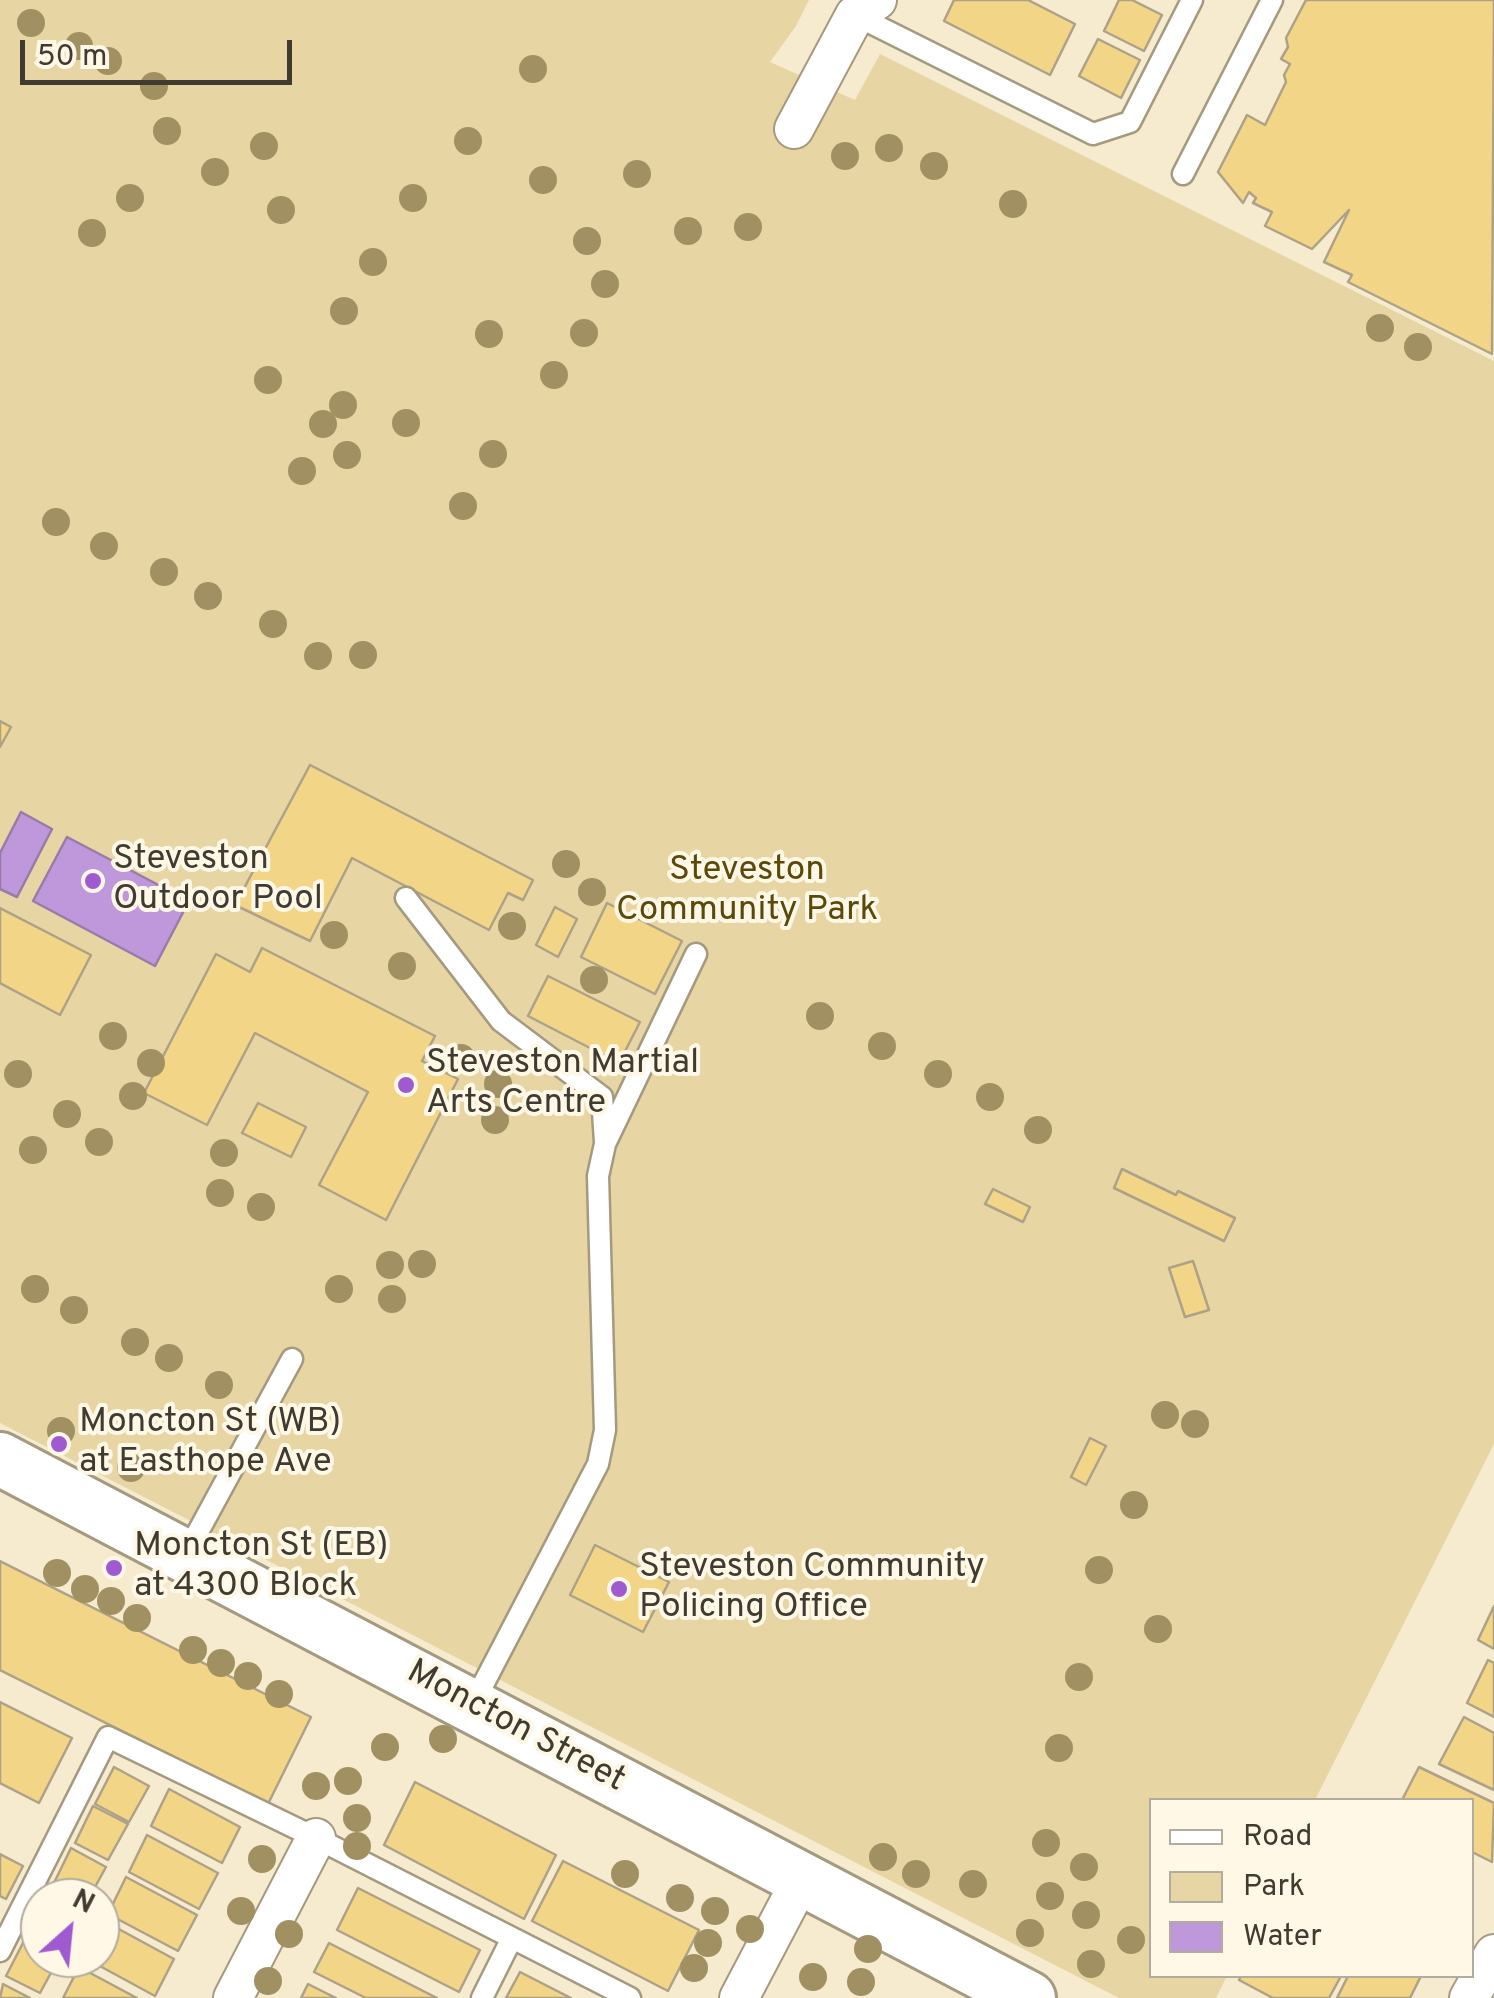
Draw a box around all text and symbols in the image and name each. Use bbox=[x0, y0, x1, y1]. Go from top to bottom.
scale bar bbox=[25, 20, 298, 82]
text: 50 m bbox=[37, 39, 107, 76]
place label: Steveston Outdoor Pool bbox=[113, 840, 323, 922]
park label: Steveston Community Park bbox=[616, 851, 878, 933]
marker: Steveston Outdoor Pool bbox=[82, 870, 104, 892]
place label: Steveston Martial Arts Centre bbox=[426, 1044, 699, 1126]
marker: Steveston Martial Arts Centre bbox=[395, 1074, 417, 1096]
place label: Moncton St (WB) at Easthope Ave bbox=[79, 1403, 341, 1485]
marker: Moncton St (WB) at Easthope Ave bbox=[48, 1433, 70, 1455]
place label: Moncton St (EB) at 4300 Block bbox=[134, 1527, 389, 1609]
place label: Steveston Community Policing Office bbox=[639, 1548, 985, 1630]
marker: Moncton St (EB) at 4300 Block bbox=[103, 1557, 125, 1579]
marker: Steveston Community Policing Office bbox=[608, 1578, 630, 1600]
street label: Moncton Street bbox=[399, 1653, 631, 1803]
legend bbox=[1149, 1798, 1474, 1978]
text: Road bbox=[1243, 1819, 1312, 1856]
text: Park bbox=[1243, 1869, 1305, 1906]
north arrow bbox=[20, 1878, 120, 1978]
text: N bbox=[66, 1882, 100, 1924]
text: Water bbox=[1243, 1919, 1322, 1956]

